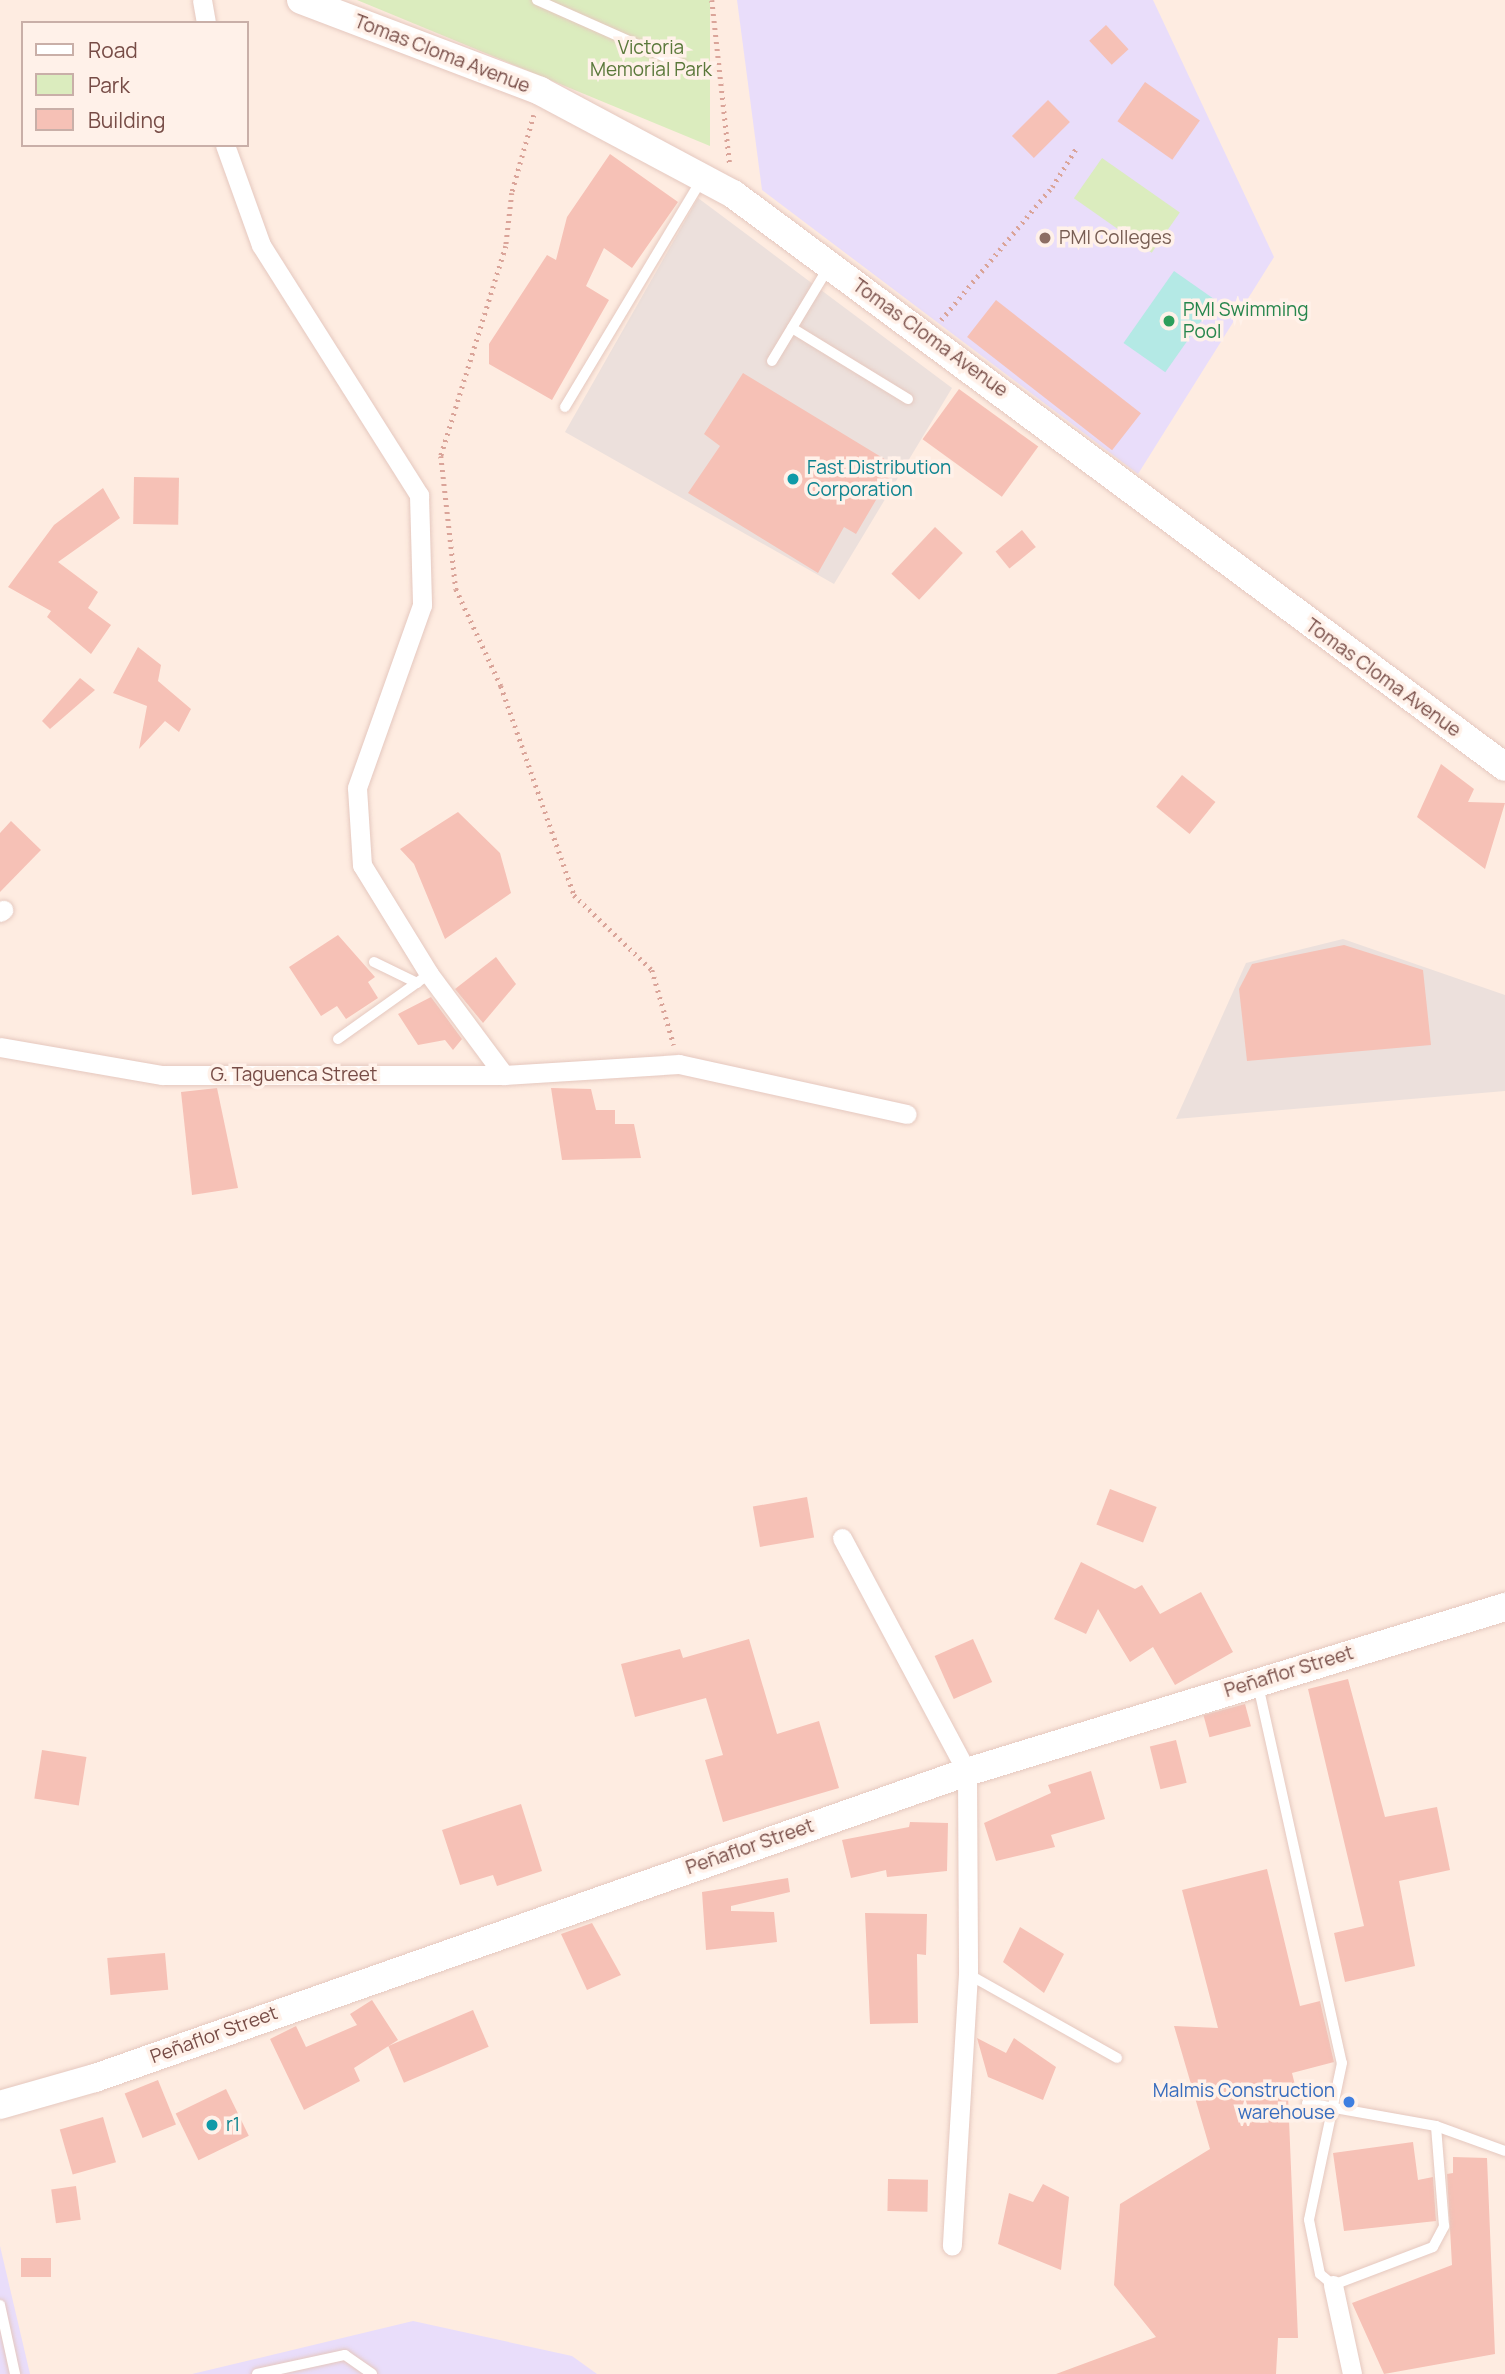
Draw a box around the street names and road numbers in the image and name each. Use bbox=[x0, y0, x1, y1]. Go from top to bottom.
street label: Tomas Cloma Avenue bbox=[351, 10, 533, 98]
street label: Tomas Cloma Avenue bbox=[848, 274, 1012, 402]
street label: Tomas Cloma Avenue bbox=[1301, 614, 1465, 742]
street label: G. Taguenca Street bbox=[211, 1064, 377, 1086]
street label: Peñaflor Street bbox=[1222, 1642, 1356, 1702]
street label: Peñaflor Street bbox=[683, 1814, 817, 1880]
street label: Peñaflor Street bbox=[147, 2001, 281, 2069]

